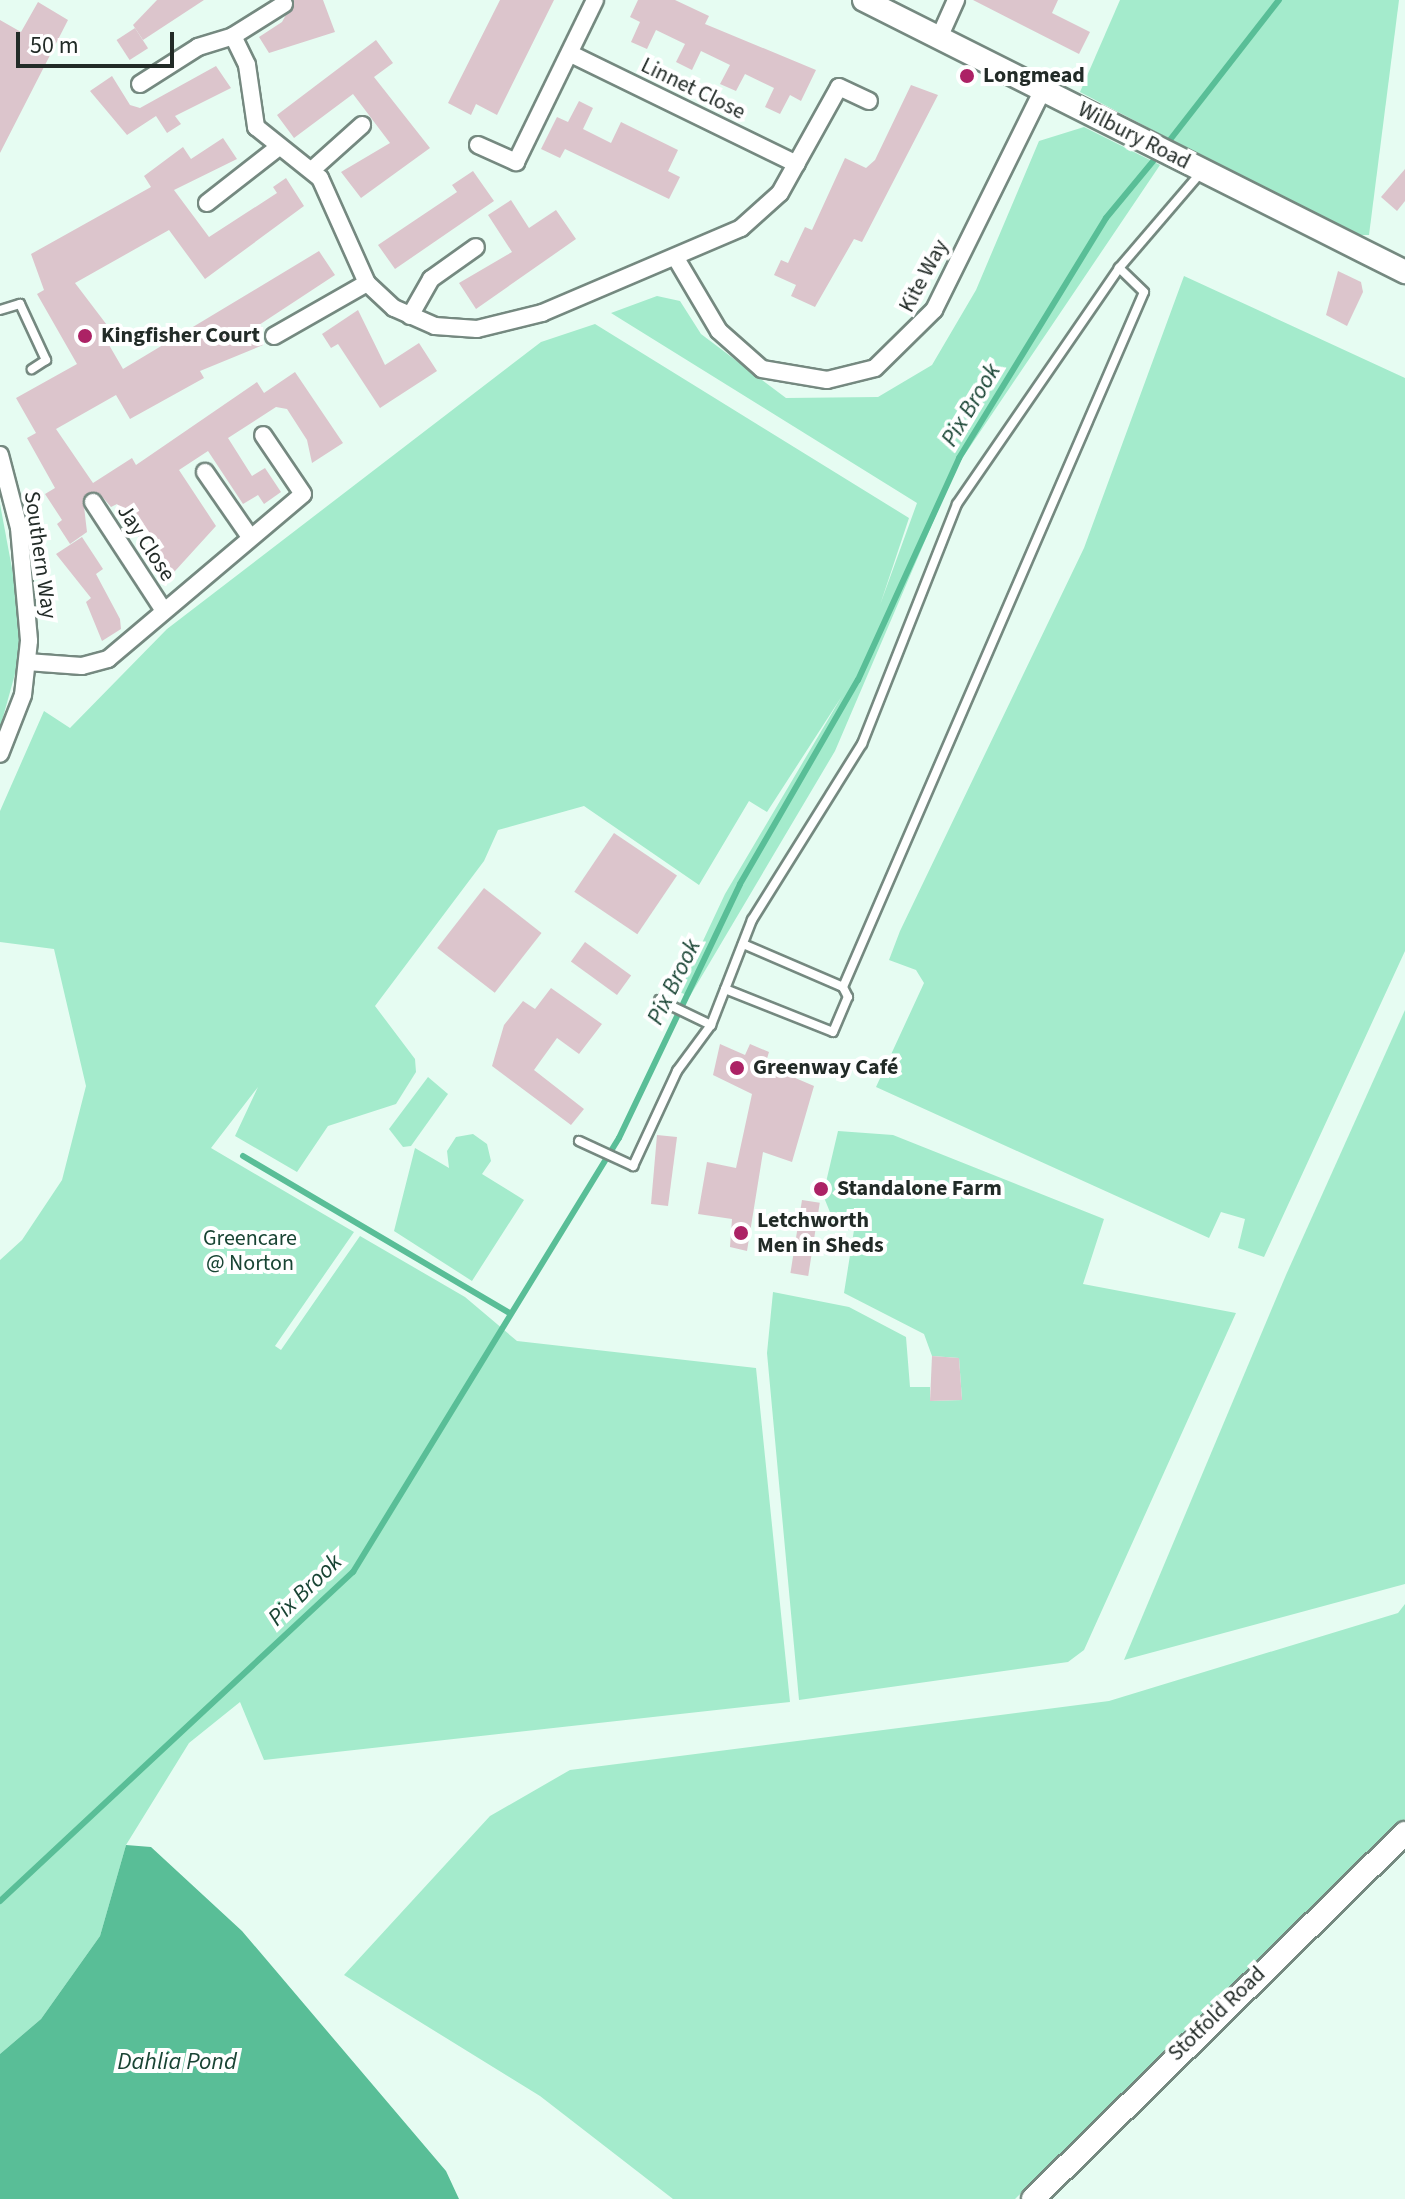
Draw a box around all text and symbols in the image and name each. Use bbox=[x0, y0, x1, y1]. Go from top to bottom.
scale bar bbox=[20, 16, 178, 66]
text: 50 m bbox=[30, 28, 79, 63]
street label: Linnet Close bbox=[636, 52, 750, 126]
place label: Longmead bbox=[983, 63, 1085, 89]
marker: Longmead bbox=[958, 67, 976, 85]
street label: Wilbury Road bbox=[1073, 96, 1195, 176]
street label: Kite Way bbox=[894, 235, 954, 317]
place label: Kingfisher Court bbox=[101, 323, 260, 349]
marker: Kingfisher Court bbox=[76, 327, 94, 345]
water label: Pix Brook bbox=[935, 358, 1007, 452]
street label: Southern Way bbox=[18, 490, 62, 620]
street label: Jay Close bbox=[111, 500, 181, 586]
water label: Pix Brook bbox=[641, 934, 707, 1030]
place label: Greenway Café bbox=[753, 1055, 898, 1081]
marker: Greenway Café bbox=[728, 1059, 746, 1077]
place label: Standalone Farm bbox=[837, 1176, 1002, 1202]
marker: Standalone Farm bbox=[812, 1180, 830, 1198]
place label: Letchworth Men in Sheds bbox=[757, 1207, 884, 1258]
marker: Letchworth Men in Sheds bbox=[732, 1224, 750, 1242]
park label: Greencare @ Norton bbox=[203, 1225, 297, 1276]
water label: Pix Brook bbox=[262, 1548, 348, 1632]
street label: Stotfold Road bbox=[1163, 1961, 1271, 2067]
water label: Dahlia Pond bbox=[117, 2048, 237, 2076]

